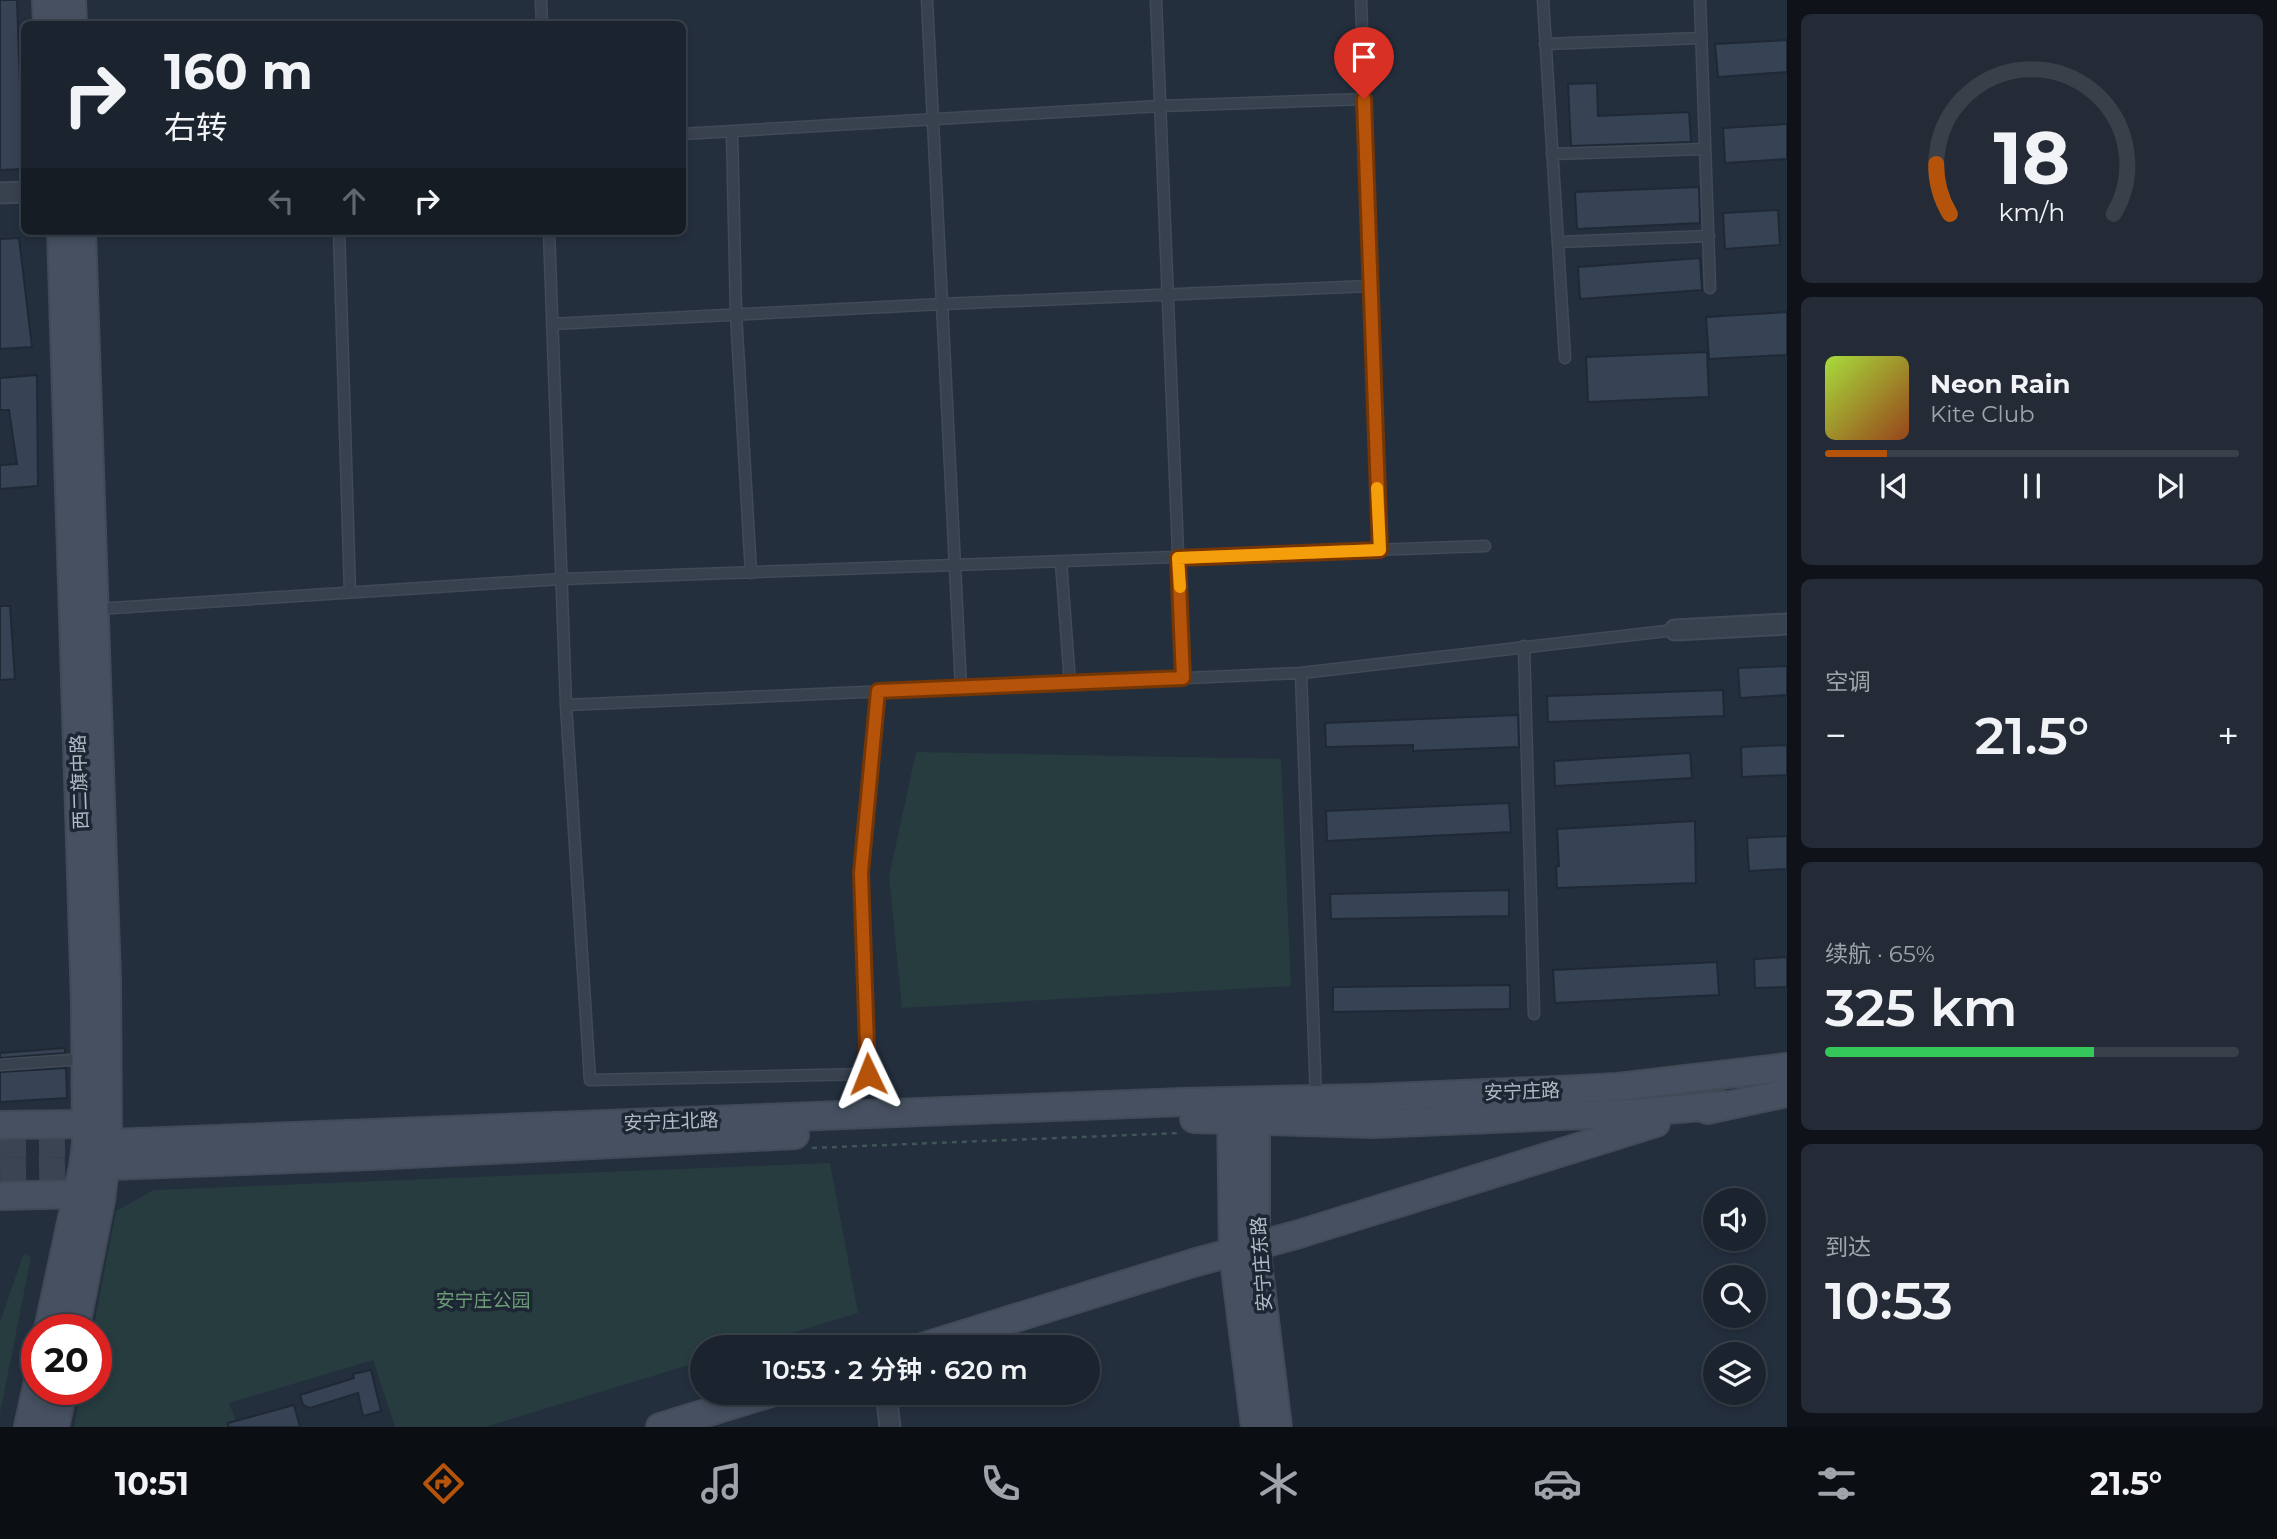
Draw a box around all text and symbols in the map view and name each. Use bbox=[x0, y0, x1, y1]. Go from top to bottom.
pin bbox=[1334, 27, 1394, 99]
icon: arrive bbox=[1345, 38, 1383, 76]
text: 160 m bbox=[164, 42, 313, 101]
icon: right bbox=[49, 49, 140, 140]
text: 右转 bbox=[164, 108, 228, 147]
text: 18 bbox=[1994, 115, 2070, 203]
icon: left bbox=[262, 182, 300, 220]
icon: ahead bbox=[335, 182, 373, 220]
icon: right bbox=[408, 182, 446, 220]
text: km/h bbox=[1999, 197, 2065, 227]
text: Neon Rain bbox=[1930, 368, 2071, 400]
text: Kite Club bbox=[1930, 400, 2035, 428]
icon: previous bbox=[1875, 467, 1913, 505]
icon: pause bbox=[2013, 467, 2051, 505]
icon: next bbox=[2151, 467, 2189, 505]
text: 空调 bbox=[1825, 668, 1871, 696]
text: 21.5° bbox=[1975, 704, 2089, 767]
text: − bbox=[1825, 712, 1847, 759]
text: + bbox=[2217, 712, 2239, 759]
street label: 西二旗中路 bbox=[66, 734, 93, 830]
text: 续航 · 65% bbox=[1825, 940, 1935, 968]
text: 325 km bbox=[1825, 976, 2018, 1039]
position arrow bbox=[831, 1037, 905, 1111]
street label: 安宁庄路 bbox=[1484, 1079, 1560, 1104]
street label: 安宁庄北路 bbox=[623, 1108, 719, 1135]
map controls bbox=[1703, 1188, 1766, 1405]
button: sound bbox=[1703, 1188, 1766, 1251]
street label: 安宁庄东路 bbox=[1247, 1216, 1276, 1312]
text: 到达 bbox=[1825, 1233, 1871, 1261]
button: search bbox=[1703, 1265, 1766, 1328]
text: 10:53 bbox=[1825, 1269, 1953, 1332]
park label: 安宁庄公园 bbox=[435, 1289, 531, 1312]
speed limit sign: 20 bbox=[21, 1314, 112, 1405]
button: layers bbox=[1703, 1342, 1766, 1405]
text: 10:53 · 2 分钟 · 620 m bbox=[762, 1354, 1028, 1386]
icon: directions bbox=[419, 1459, 468, 1508]
icon: music bbox=[697, 1459, 746, 1508]
icon: phone bbox=[976, 1459, 1025, 1508]
icon: climate bbox=[1254, 1459, 1303, 1508]
icon: car bbox=[1533, 1459, 1582, 1508]
icon: filters bbox=[1812, 1459, 1861, 1508]
text: 10:51 bbox=[115, 1464, 189, 1503]
text: 21.5° bbox=[2090, 1464, 2162, 1503]

